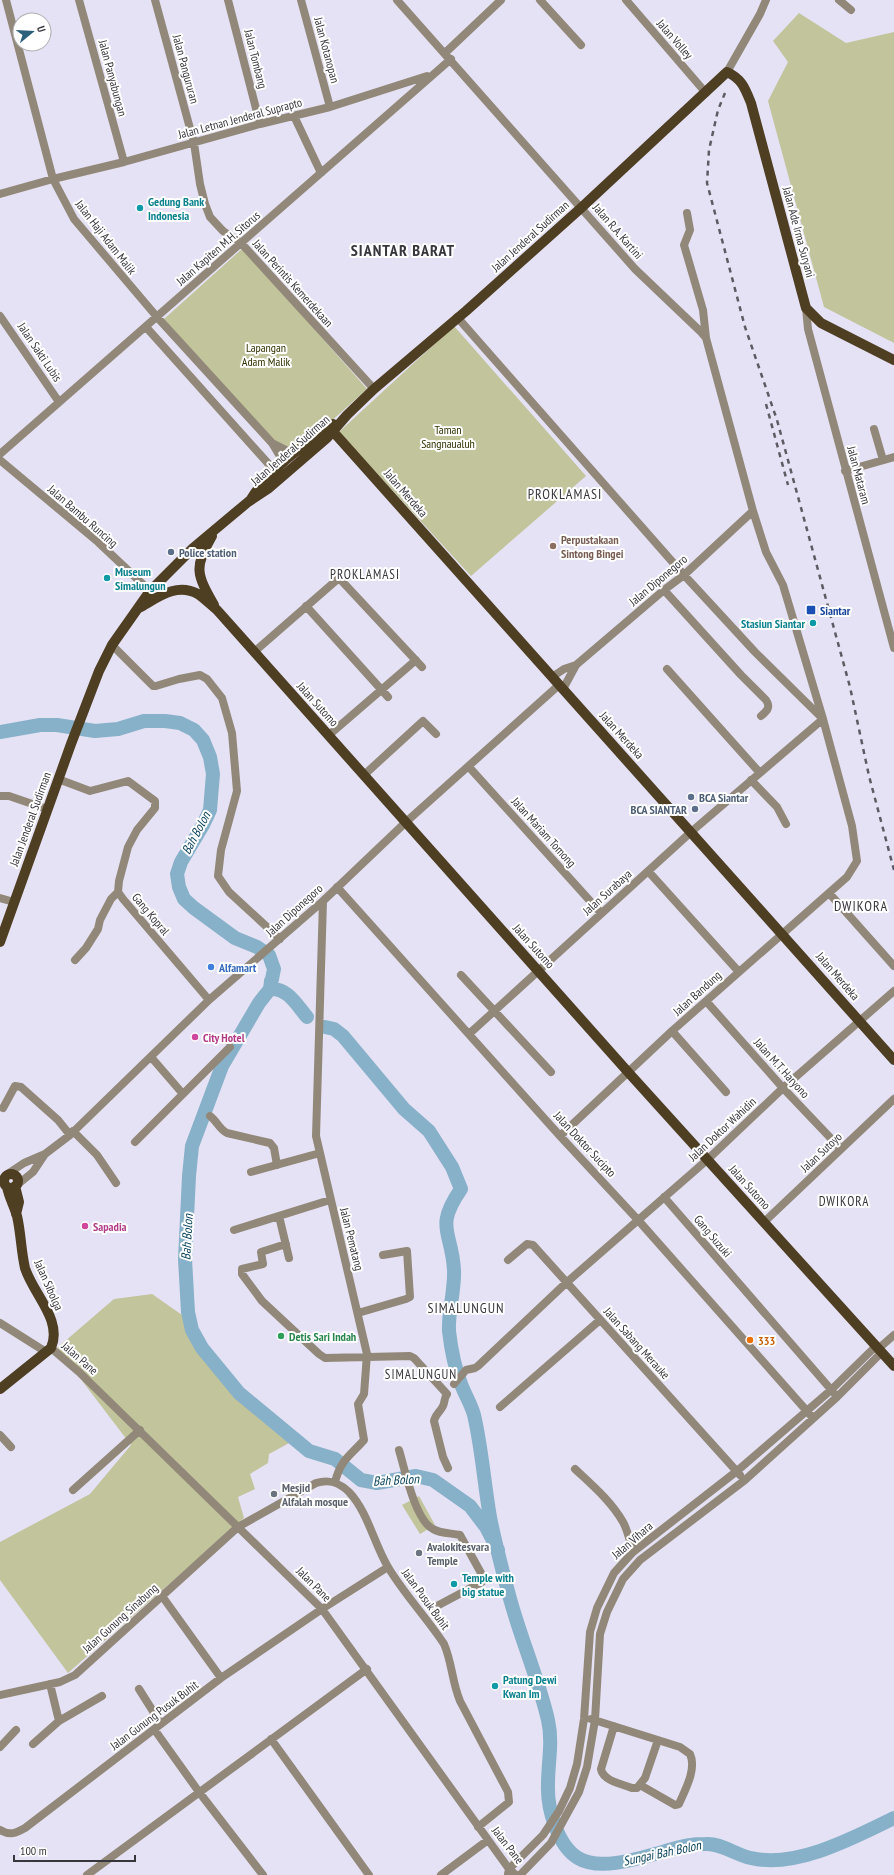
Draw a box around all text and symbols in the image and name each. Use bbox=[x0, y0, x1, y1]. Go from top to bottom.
north arrow bbox=[12, 12, 52, 52]
street label: Jalan Kotanopan bbox=[311, 14, 343, 85]
street label: Jalan Volley bbox=[653, 15, 697, 62]
text: U bbox=[34, 24, 49, 34]
street label: Jalan Tombang bbox=[241, 27, 271, 90]
street label: Jalan Pangururan bbox=[169, 32, 202, 105]
street label: Jalan Panyabungan bbox=[95, 37, 130, 118]
street label: Jalan Letnan Jenderal Suprapto bbox=[175, 94, 304, 142]
street label: Jalan Ade Irma Suryani bbox=[779, 184, 818, 279]
place label: Gedung Bank Indonesia bbox=[148, 194, 204, 223]
street label: Jalan Haji Adam Malik bbox=[72, 196, 140, 277]
street label: Jalan Jenderal Sudirman bbox=[487, 197, 572, 275]
street label: Jalan R.A. Kartini bbox=[589, 199, 646, 262]
marker: Gedung Bank Indonesia bbox=[135, 203, 145, 213]
street label: Jalan Kapiten M.H. Sitorus bbox=[172, 208, 263, 289]
street label: Jalan Perintis Kemerdekaan bbox=[249, 235, 336, 330]
district label: SIANTAR BARAT bbox=[351, 240, 455, 260]
street label: Jalan Sakti Lubis bbox=[14, 319, 65, 384]
park label: Lapangan Adam Malik bbox=[242, 340, 291, 369]
street label: Jalan Jenderal Sudirman bbox=[247, 412, 332, 489]
park label: Taman Sangnaualuh bbox=[421, 422, 475, 451]
street label: Jalan Mataram bbox=[844, 443, 874, 506]
street label: Jalan Merdeka bbox=[380, 465, 431, 520]
street label: Jalan Bambu Runcing bbox=[44, 481, 121, 550]
district label: PROKLAMASI bbox=[528, 485, 602, 503]
place label: Perpustakaan Sintong Bingei bbox=[561, 532, 624, 561]
marker: Perpustakaan Sintong Bingei bbox=[548, 541, 558, 551]
place label: Police station bbox=[179, 545, 237, 560]
marker: Police station bbox=[166, 547, 176, 557]
street label: Jalan Diponegoro bbox=[625, 551, 690, 609]
place label: Museum Simalungun bbox=[115, 564, 166, 593]
district label: PROKLAMASI bbox=[330, 566, 400, 583]
marker: Museum Simalungun bbox=[102, 573, 112, 583]
place label: Siantar bbox=[820, 603, 851, 618]
marker: Siantar bbox=[805, 604, 817, 616]
place label: Stasiun Siantar bbox=[741, 616, 805, 631]
marker: Stasiun Siantar bbox=[808, 618, 818, 628]
street label: Jalan Sutomo bbox=[293, 678, 342, 729]
street label: Jalan Merdeka bbox=[596, 707, 647, 762]
street label: Jalan Jenderal Sudirman bbox=[6, 770, 54, 869]
place label: BCA Siantar bbox=[699, 790, 749, 805]
marker: BCA Siantar bbox=[686, 792, 696, 802]
street label: Jalan Mariam Tomong bbox=[508, 793, 579, 870]
place label: BCA SIANTAR bbox=[631, 802, 687, 817]
marker: BCA SIANTAR bbox=[690, 804, 700, 814]
water label: Bah Bolon bbox=[178, 808, 215, 857]
street label: Jalan Surabaya bbox=[579, 866, 635, 919]
street label: Jalan Diponegoro bbox=[262, 881, 326, 940]
street label: Gang Kopral bbox=[129, 890, 173, 938]
district label: DWIKORA bbox=[834, 897, 888, 915]
street label: Jalan Sutomo bbox=[509, 920, 558, 971]
street label: Jalan Merdeka bbox=[812, 948, 863, 1003]
place label: Alfamart bbox=[218, 960, 257, 975]
marker: Alfamart bbox=[206, 962, 216, 972]
street label: Jalan Bandung bbox=[669, 967, 724, 1019]
place label: City Hotel bbox=[203, 1030, 245, 1045]
marker: City Hotel bbox=[190, 1032, 200, 1042]
street label: Jalan M.T. Haryono bbox=[750, 1034, 813, 1101]
street label: Jalan Doktor Wahidin bbox=[684, 1094, 759, 1165]
street label: Jalan Doktor Sucipto bbox=[550, 1107, 619, 1180]
street label: Jalan Sutoyo bbox=[796, 1129, 845, 1176]
street label: Jalan Sutomo bbox=[725, 1161, 774, 1212]
district label: DWIKORA bbox=[819, 1193, 869, 1210]
street label: Jalan Pematang bbox=[337, 1205, 367, 1272]
water label: Bah Bolon bbox=[177, 1212, 197, 1260]
street label: Gang Suzuki bbox=[691, 1212, 735, 1260]
place label: Sapadia bbox=[93, 1219, 127, 1234]
marker: Sapadia bbox=[80, 1221, 90, 1231]
street label: Jalan Sibolga bbox=[31, 1256, 67, 1313]
district label: SIMALUNGUN bbox=[427, 1299, 505, 1317]
street label: Jalan Sabang Merauke bbox=[600, 1303, 673, 1382]
place label: Detis Sari Indah bbox=[289, 1329, 356, 1344]
marker: Detis Sari Indah bbox=[276, 1331, 286, 1341]
place label: 333 bbox=[758, 1333, 775, 1348]
marker: 333 bbox=[745, 1335, 755, 1345]
street label: Jalan Pane bbox=[58, 1338, 101, 1378]
district label: SIMALUNGUN bbox=[385, 1366, 457, 1383]
water label: Bah Bolon bbox=[373, 1470, 421, 1490]
place label: Mesjid Alfalah mosque bbox=[281, 1480, 348, 1509]
marker: Mesjid Alfalah mosque bbox=[269, 1489, 279, 1499]
street label: Jalan Vihara bbox=[608, 1518, 656, 1562]
place label: Avalokitesvara Temple bbox=[426, 1539, 489, 1568]
marker: Avalokitesvara Temple bbox=[414, 1548, 424, 1558]
street label: Jalan Pane bbox=[293, 1563, 335, 1605]
street label: Jalan Pusuk Buhit bbox=[398, 1565, 454, 1633]
place label: Temple with big statue bbox=[462, 1570, 514, 1599]
marker: Temple with big statue bbox=[449, 1579, 459, 1589]
street label: Jalan Gunung Sinabung bbox=[78, 1580, 161, 1656]
place label: Patung Dewi Kwan Im bbox=[503, 1672, 557, 1701]
street label: Jalan Gunung Pusuk Buhit bbox=[106, 1677, 201, 1754]
marker: Patung Dewi Kwan Im bbox=[490, 1681, 500, 1691]
street label: Jalan Pane bbox=[488, 1823, 527, 1867]
water label: Sungai Bah Bolon bbox=[621, 1836, 704, 1870]
scale bar bbox=[14, 1837, 135, 1863]
text: 100 m bbox=[20, 1843, 47, 1858]

